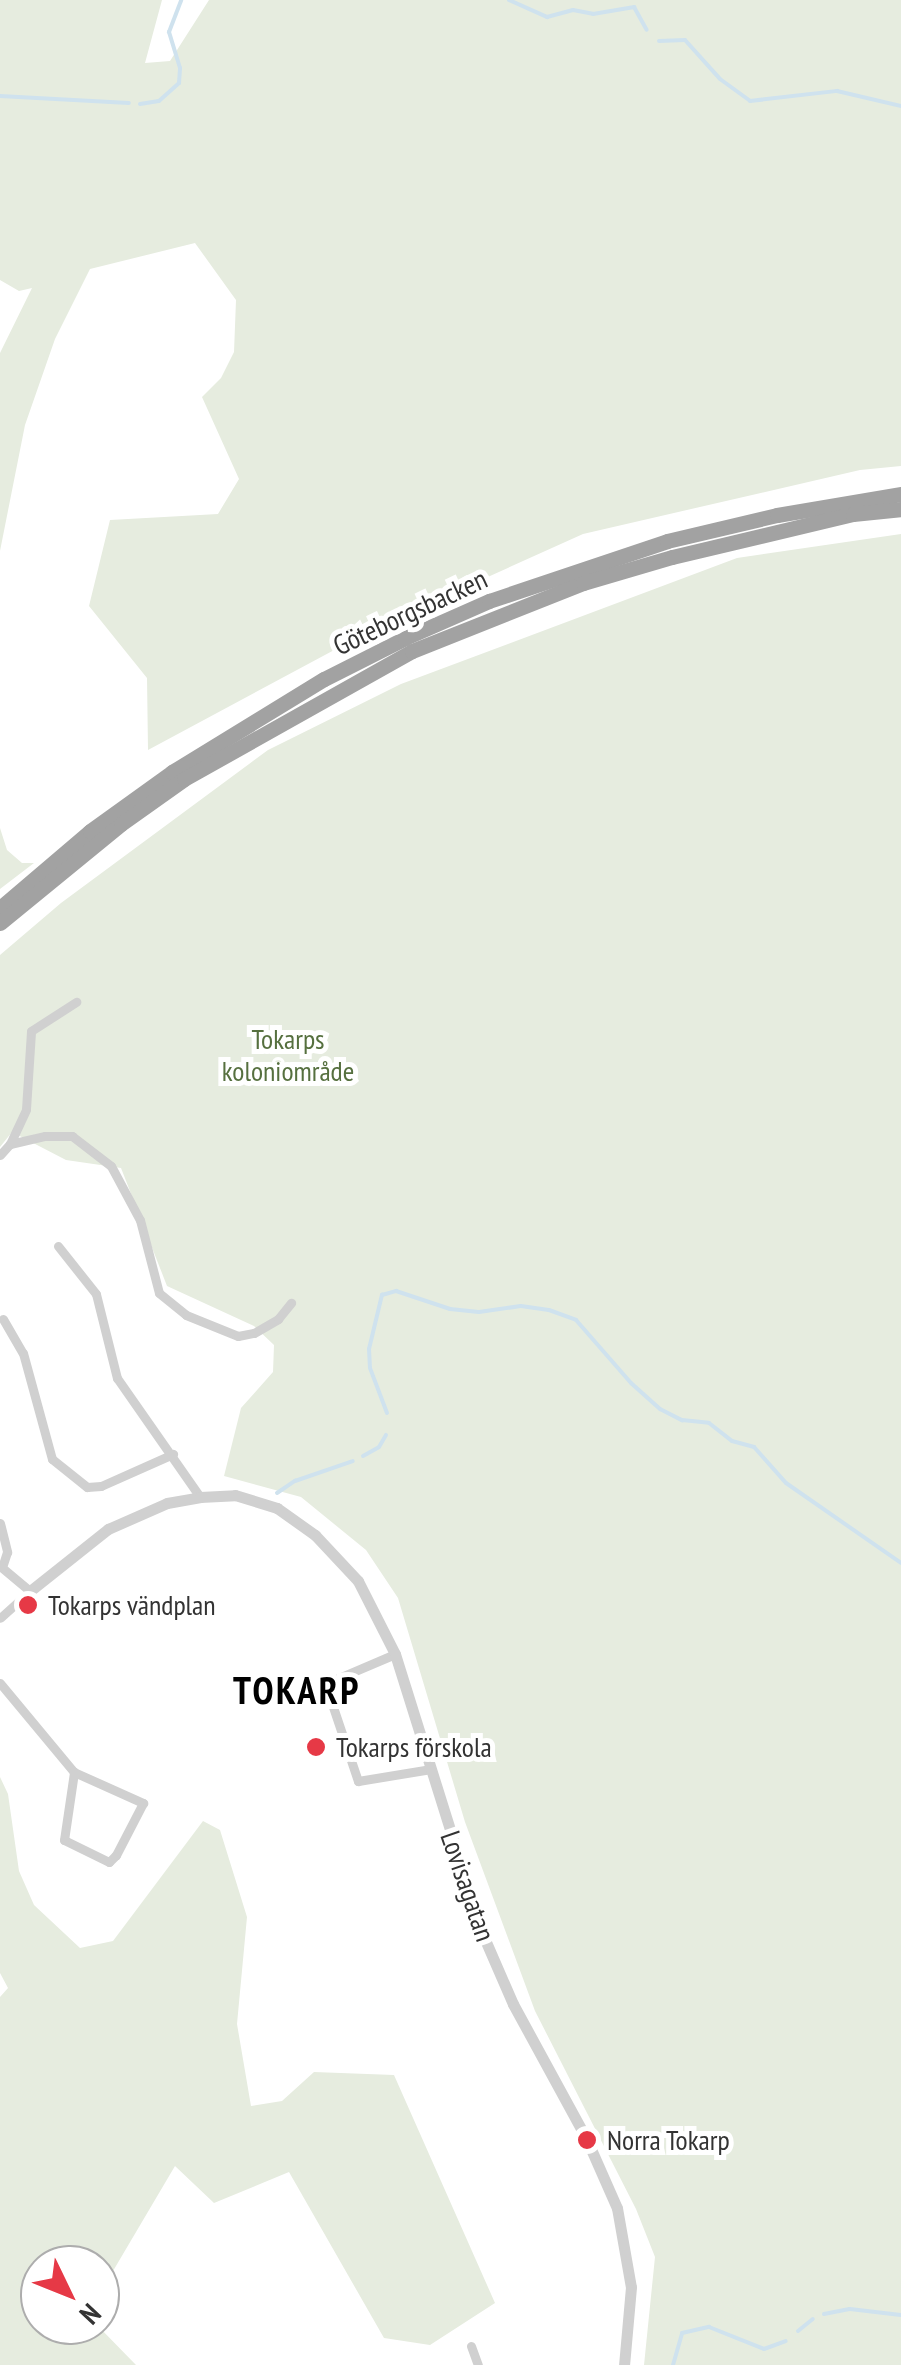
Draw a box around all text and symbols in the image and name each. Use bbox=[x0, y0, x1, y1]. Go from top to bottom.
street label: Göteborgsbacken bbox=[328, 562, 492, 662]
park label: Tokarps koloniområde bbox=[222, 1022, 354, 1088]
place label: Tokarps vändplan bbox=[48, 1588, 216, 1622]
marker: Tokarps vändplan bbox=[17, 1594, 39, 1616]
district label: TOKARP bbox=[233, 1667, 361, 1713]
place label: Tokarps förskola bbox=[336, 1730, 492, 1764]
marker: Tokarps förskola bbox=[305, 1736, 327, 1758]
street label: Lovisagatan bbox=[434, 1826, 502, 1946]
place label: Norra Tokarp bbox=[607, 2123, 730, 2157]
marker: Norra Tokarp bbox=[576, 2129, 598, 2151]
north arrow bbox=[20, 2245, 120, 2345]
text: N bbox=[72, 2296, 110, 2333]

